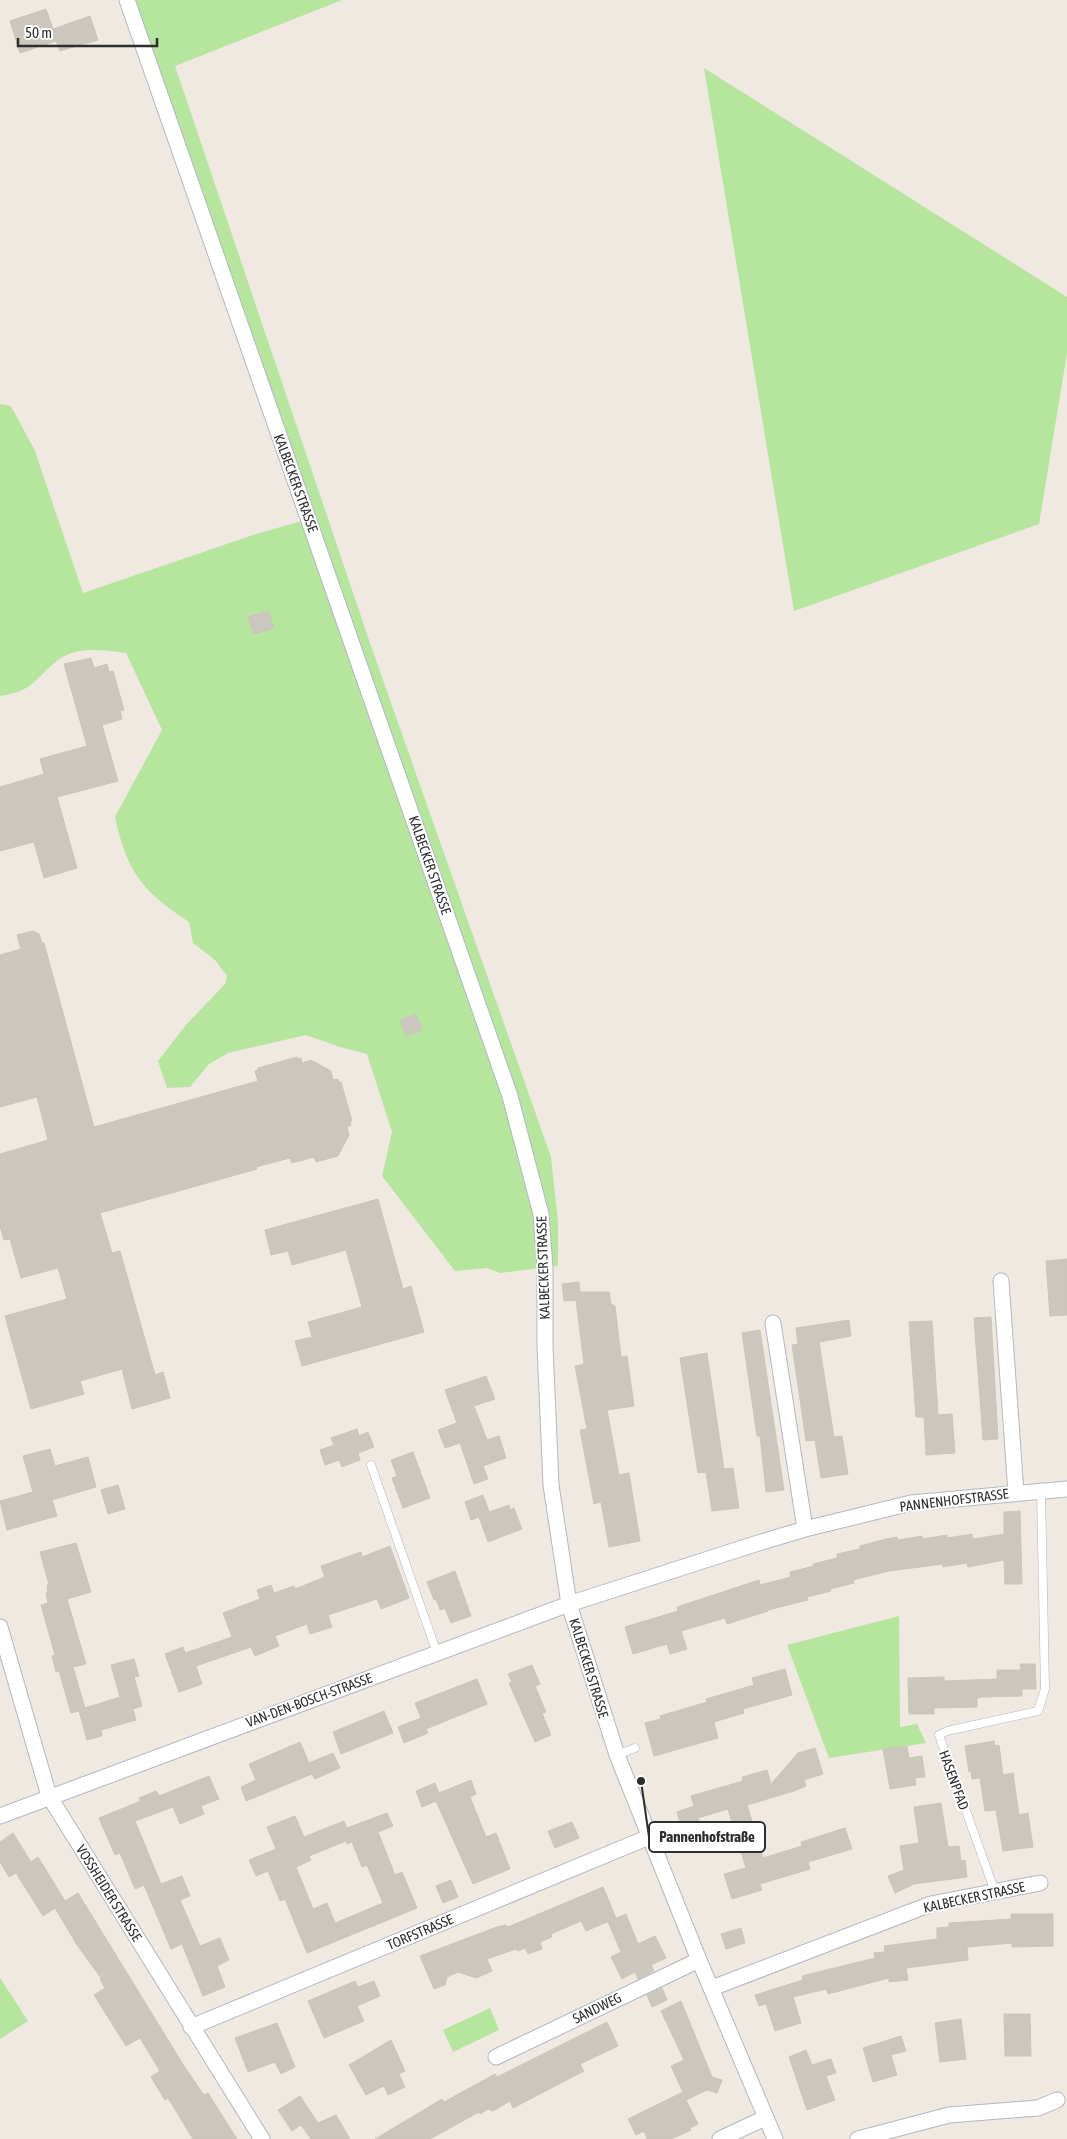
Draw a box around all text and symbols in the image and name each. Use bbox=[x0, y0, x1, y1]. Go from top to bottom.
scale bar bbox=[18, 15, 156, 47]
text: 50 m bbox=[25, 24, 52, 41]
street label: KALBECKER STRASSE bbox=[271, 432, 321, 534]
street label: KALBECKER STRASSE bbox=[406, 814, 454, 917]
street label: KALBECKER STRASSE bbox=[533, 1216, 553, 1320]
street label: PANNENHOFSTRASSE bbox=[899, 1485, 1009, 1515]
street label: KALBECKER STRASSE bbox=[566, 1616, 612, 1720]
street label: VAN-DEN-BOSCH-STRASSE bbox=[244, 1670, 374, 1730]
street label: HASENPFAD bbox=[936, 1748, 972, 1812]
callout: Pannenhofstraße bbox=[649, 1822, 765, 1852]
text: Pannenhofstraße bbox=[659, 1828, 755, 1845]
street label: VOSSHEIDER STRASSE bbox=[73, 1842, 145, 1944]
street label: KALBECKER STRASSE bbox=[922, 1878, 1026, 1916]
street label: TORFSTRASSE bbox=[385, 1911, 456, 1953]
street label: SANDWEG bbox=[570, 1989, 624, 2027]

